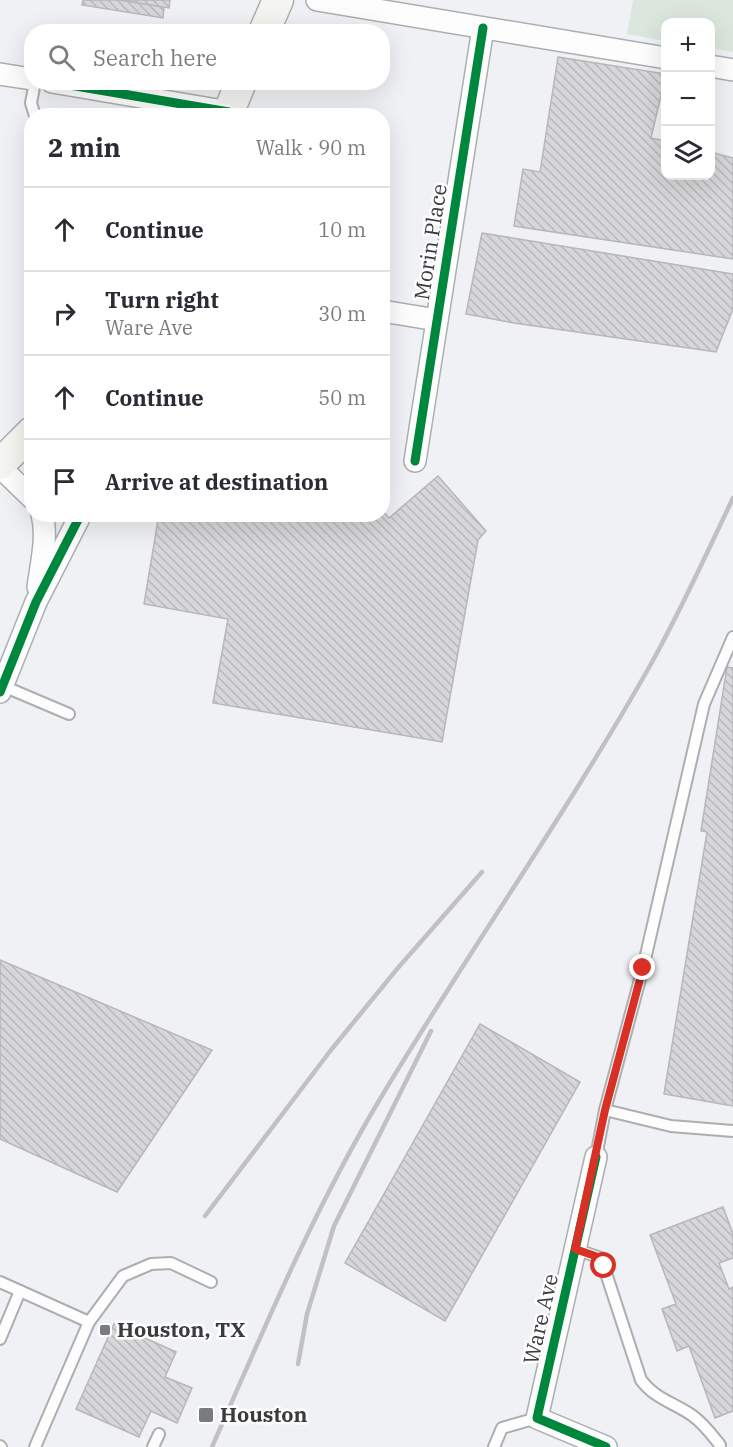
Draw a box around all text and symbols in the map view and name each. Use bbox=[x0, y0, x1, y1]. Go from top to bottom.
map controls bbox=[661, 18, 715, 180]
button: + bbox=[661, 18, 715, 72]
search box bbox=[24, 24, 390, 90]
icon: search bbox=[45, 41, 78, 74]
text: Search here bbox=[93, 43, 217, 72]
button: − bbox=[661, 72, 715, 126]
button: layers bbox=[661, 126, 715, 180]
text: 2 min bbox=[48, 130, 121, 164]
text: Walk · 90 m bbox=[256, 134, 366, 161]
street label: Morin Place bbox=[407, 182, 453, 302]
icon: ahead bbox=[48, 213, 81, 246]
text: Continue bbox=[105, 215, 204, 244]
text: 10 m bbox=[318, 216, 366, 243]
text: Turn right bbox=[105, 285, 219, 314]
icon: right bbox=[48, 297, 81, 330]
text: 30 m bbox=[318, 300, 366, 327]
text: Ware Ave bbox=[105, 314, 193, 341]
icon: ahead bbox=[48, 381, 81, 414]
text: Continue bbox=[105, 383, 204, 412]
text: 50 m bbox=[318, 384, 366, 411]
icon: arrive bbox=[48, 465, 81, 498]
text: Arrive at destination bbox=[105, 467, 328, 496]
route end bbox=[629, 954, 655, 980]
route start bbox=[590, 1252, 616, 1278]
street label: Ware Ave bbox=[516, 1271, 564, 1367]
place label: Houston, TX bbox=[117, 1315, 246, 1343]
marker: Houston, TX bbox=[98, 1323, 112, 1337]
place label: Houston bbox=[220, 1400, 307, 1428]
marker: Houston bbox=[197, 1406, 215, 1424]

